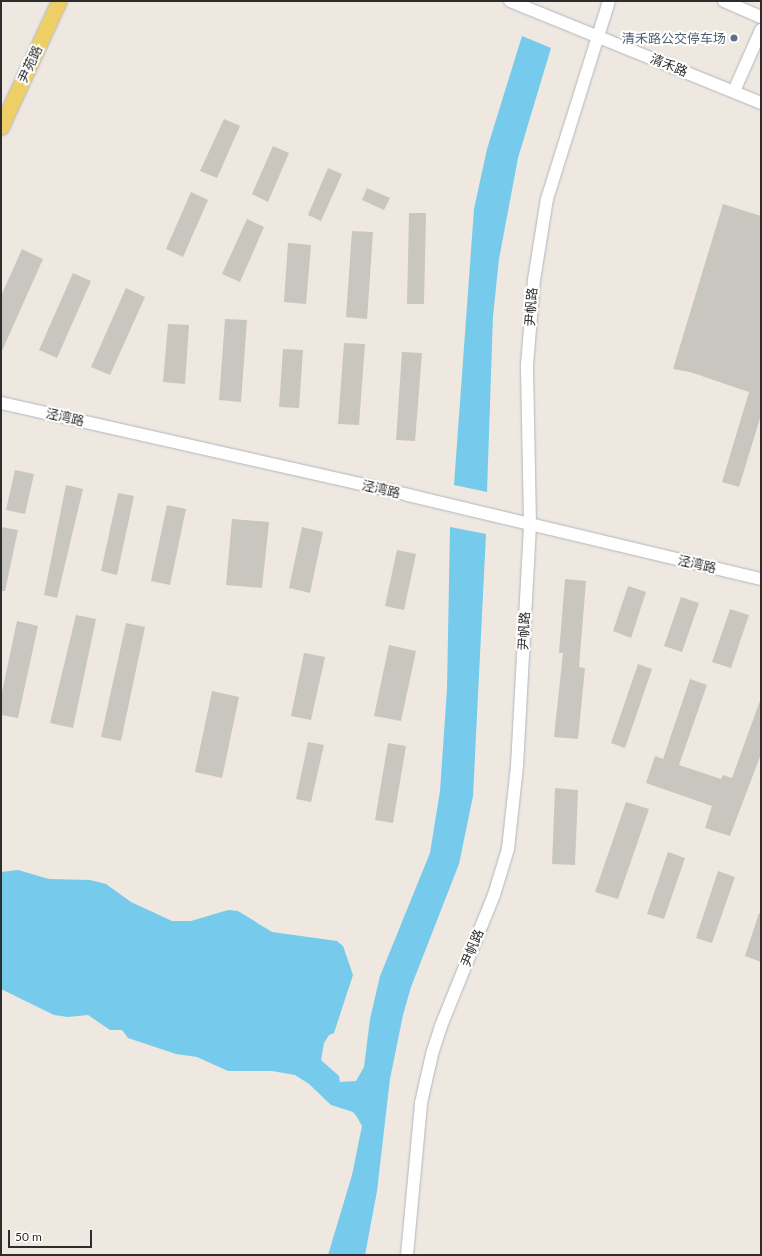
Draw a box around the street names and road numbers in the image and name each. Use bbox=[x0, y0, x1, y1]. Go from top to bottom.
street label: 尹苑路 bbox=[15, 43, 45, 85]
street label: 清禾路 bbox=[648, 50, 690, 80]
street label: 尹帆路 bbox=[522, 287, 540, 327]
street label: 泾湾路 bbox=[44, 405, 86, 429]
street label: 泾湾路 bbox=[360, 477, 402, 501]
street label: 泾湾路 bbox=[676, 552, 718, 576]
street label: 尹帆路 bbox=[515, 611, 533, 651]
street label: 尹帆路 bbox=[457, 927, 487, 969]

